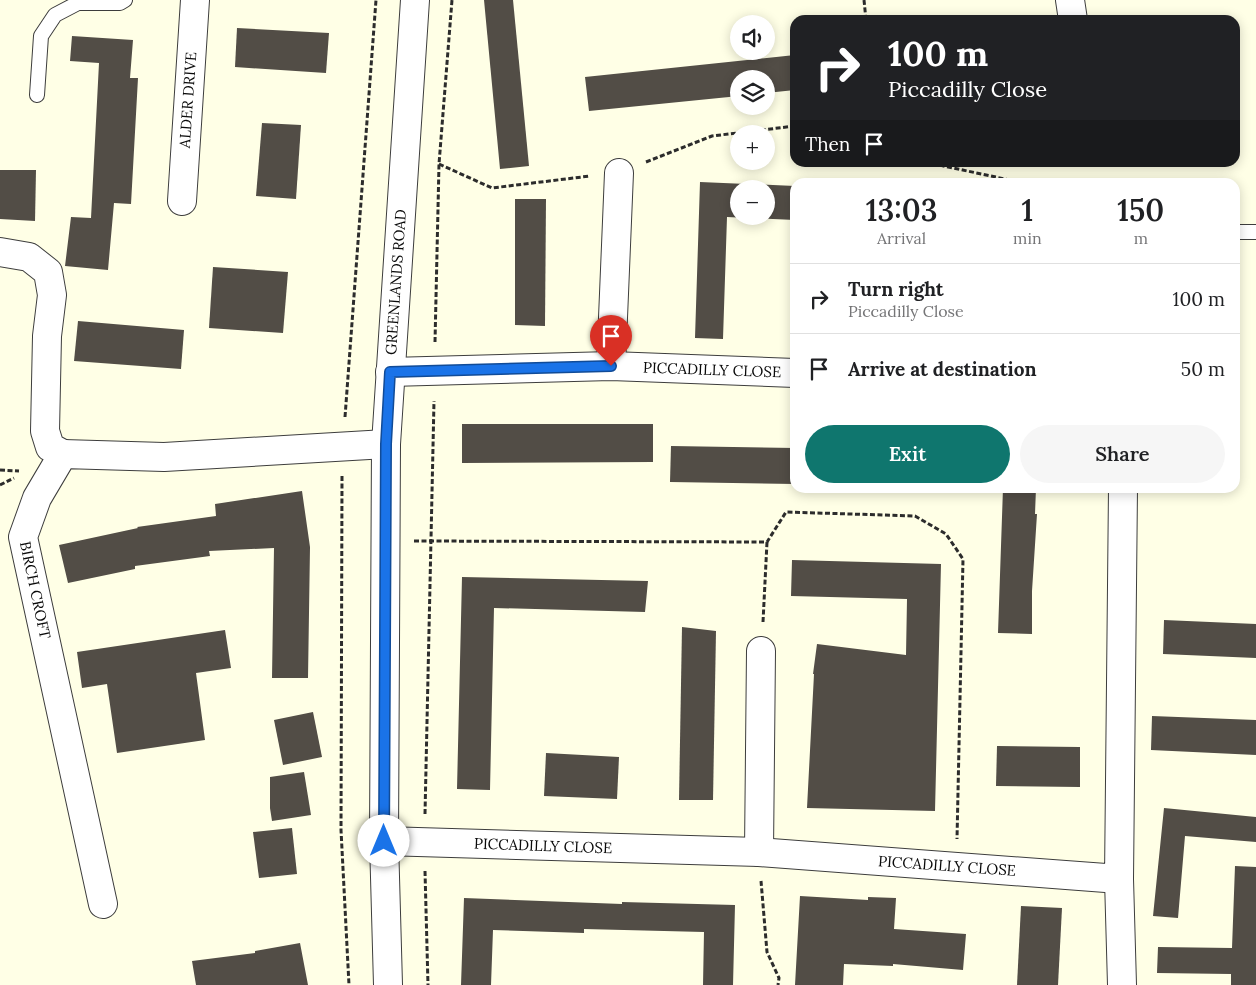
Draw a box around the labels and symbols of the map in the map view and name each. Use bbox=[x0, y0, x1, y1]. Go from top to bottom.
street label: ALDER DRIVE bbox=[175, 51, 200, 150]
street label: GREENLANDS ROAD bbox=[381, 208, 410, 355]
pin bbox=[590, 315, 632, 366]
street label: PICCADILLY CLOSE bbox=[643, 358, 782, 381]
street label: BIRCH CROFT bbox=[16, 539, 55, 641]
position arrow bbox=[357, 814, 409, 866]
street label: PICCADILLY CLOSE bbox=[474, 834, 613, 857]
street label: PICCADILLY CLOSE bbox=[877, 851, 1017, 880]

